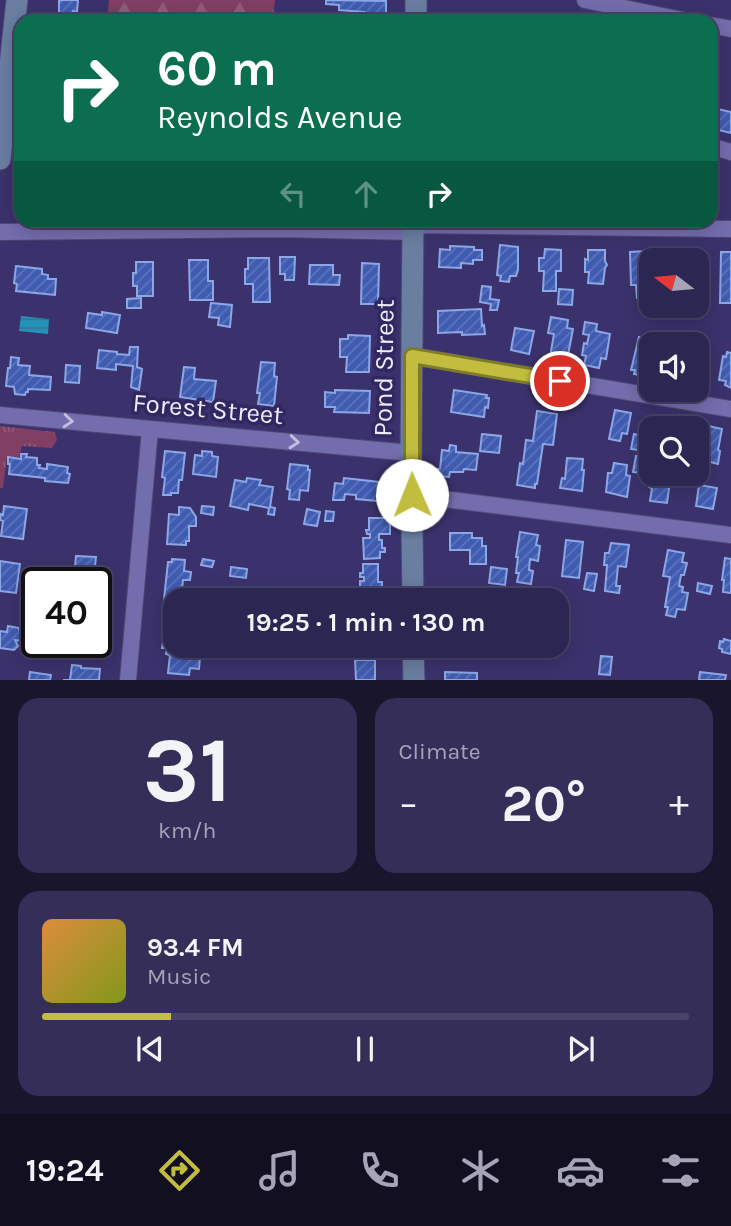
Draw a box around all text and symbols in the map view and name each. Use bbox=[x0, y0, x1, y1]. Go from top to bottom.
text: 60 m bbox=[157, 40, 277, 97]
icon: right bbox=[42, 42, 133, 133]
text: Reynolds Avenue bbox=[157, 99, 402, 136]
icon: left bbox=[274, 175, 312, 213]
icon: ahead bbox=[347, 175, 385, 213]
icon: right bbox=[420, 175, 458, 213]
north arrow bbox=[639, 248, 709, 318]
map controls bbox=[639, 248, 709, 486]
street label: Pond Street bbox=[367, 299, 401, 437]
button: sound bbox=[639, 332, 709, 402]
pin bbox=[530, 351, 590, 411]
icon: arrive bbox=[541, 362, 579, 400]
street label: Forest Street bbox=[132, 387, 285, 431]
one-way arrow bbox=[63, 413, 74, 428]
button: search bbox=[639, 416, 709, 486]
one-way arrow bbox=[289, 434, 300, 449]
position arrow bbox=[375, 458, 449, 532]
speed limit sign: 40 bbox=[21, 567, 112, 658]
text: 19:25 · 1 min · 130 m bbox=[247, 607, 485, 638]
text: 31 bbox=[143, 718, 232, 824]
text: Climate bbox=[399, 738, 481, 765]
text: 20° bbox=[501, 773, 586, 834]
text: − bbox=[399, 781, 418, 826]
text: + bbox=[669, 781, 689, 826]
text: km/h bbox=[158, 817, 216, 844]
text: 93.4 FM bbox=[147, 932, 244, 963]
text: Music bbox=[147, 963, 211, 990]
icon: previous bbox=[131, 1030, 169, 1068]
icon: pause bbox=[346, 1030, 384, 1068]
icon: next bbox=[562, 1030, 600, 1068]
icon: directions bbox=[155, 1146, 204, 1195]
icon: music bbox=[255, 1146, 304, 1195]
icon: phone bbox=[355, 1146, 404, 1195]
icon: climate bbox=[456, 1146, 505, 1195]
icon: car bbox=[556, 1146, 605, 1195]
icon: filters bbox=[656, 1146, 705, 1195]
text: 19:24 bbox=[26, 1152, 104, 1189]

